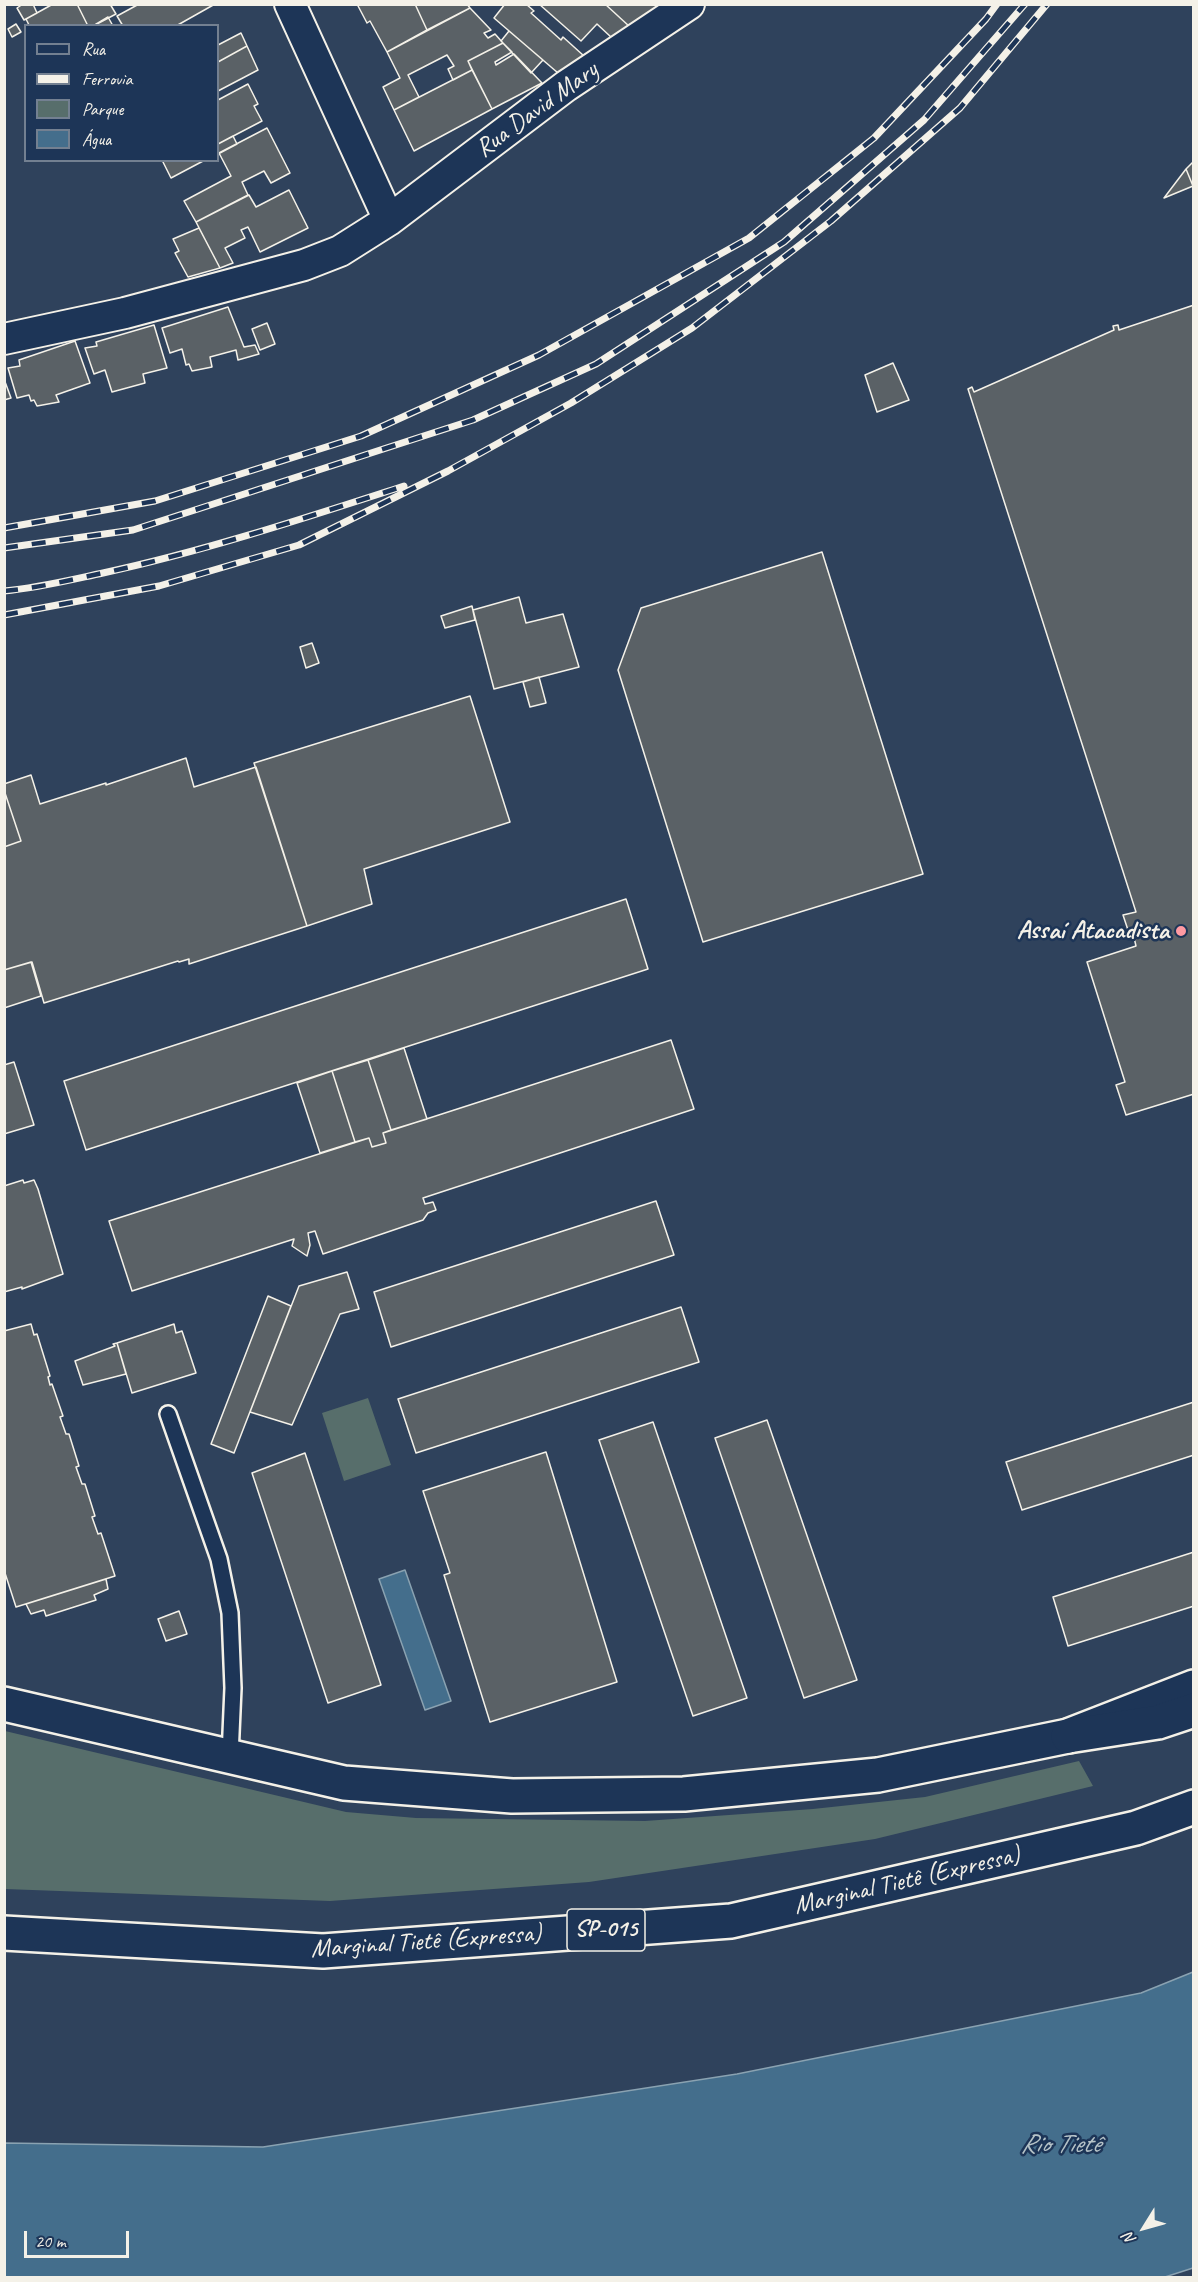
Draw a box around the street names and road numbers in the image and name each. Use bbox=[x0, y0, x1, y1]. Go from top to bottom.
street label: Rua David Mary bbox=[470, 55, 604, 165]
street label: Marginal Tietê (Expressa) bbox=[791, 1840, 1023, 1922]
road number: SP-015 bbox=[567, 1909, 645, 1951]
street label: Marginal Tietê (Expressa) bbox=[310, 1918, 542, 1966]

